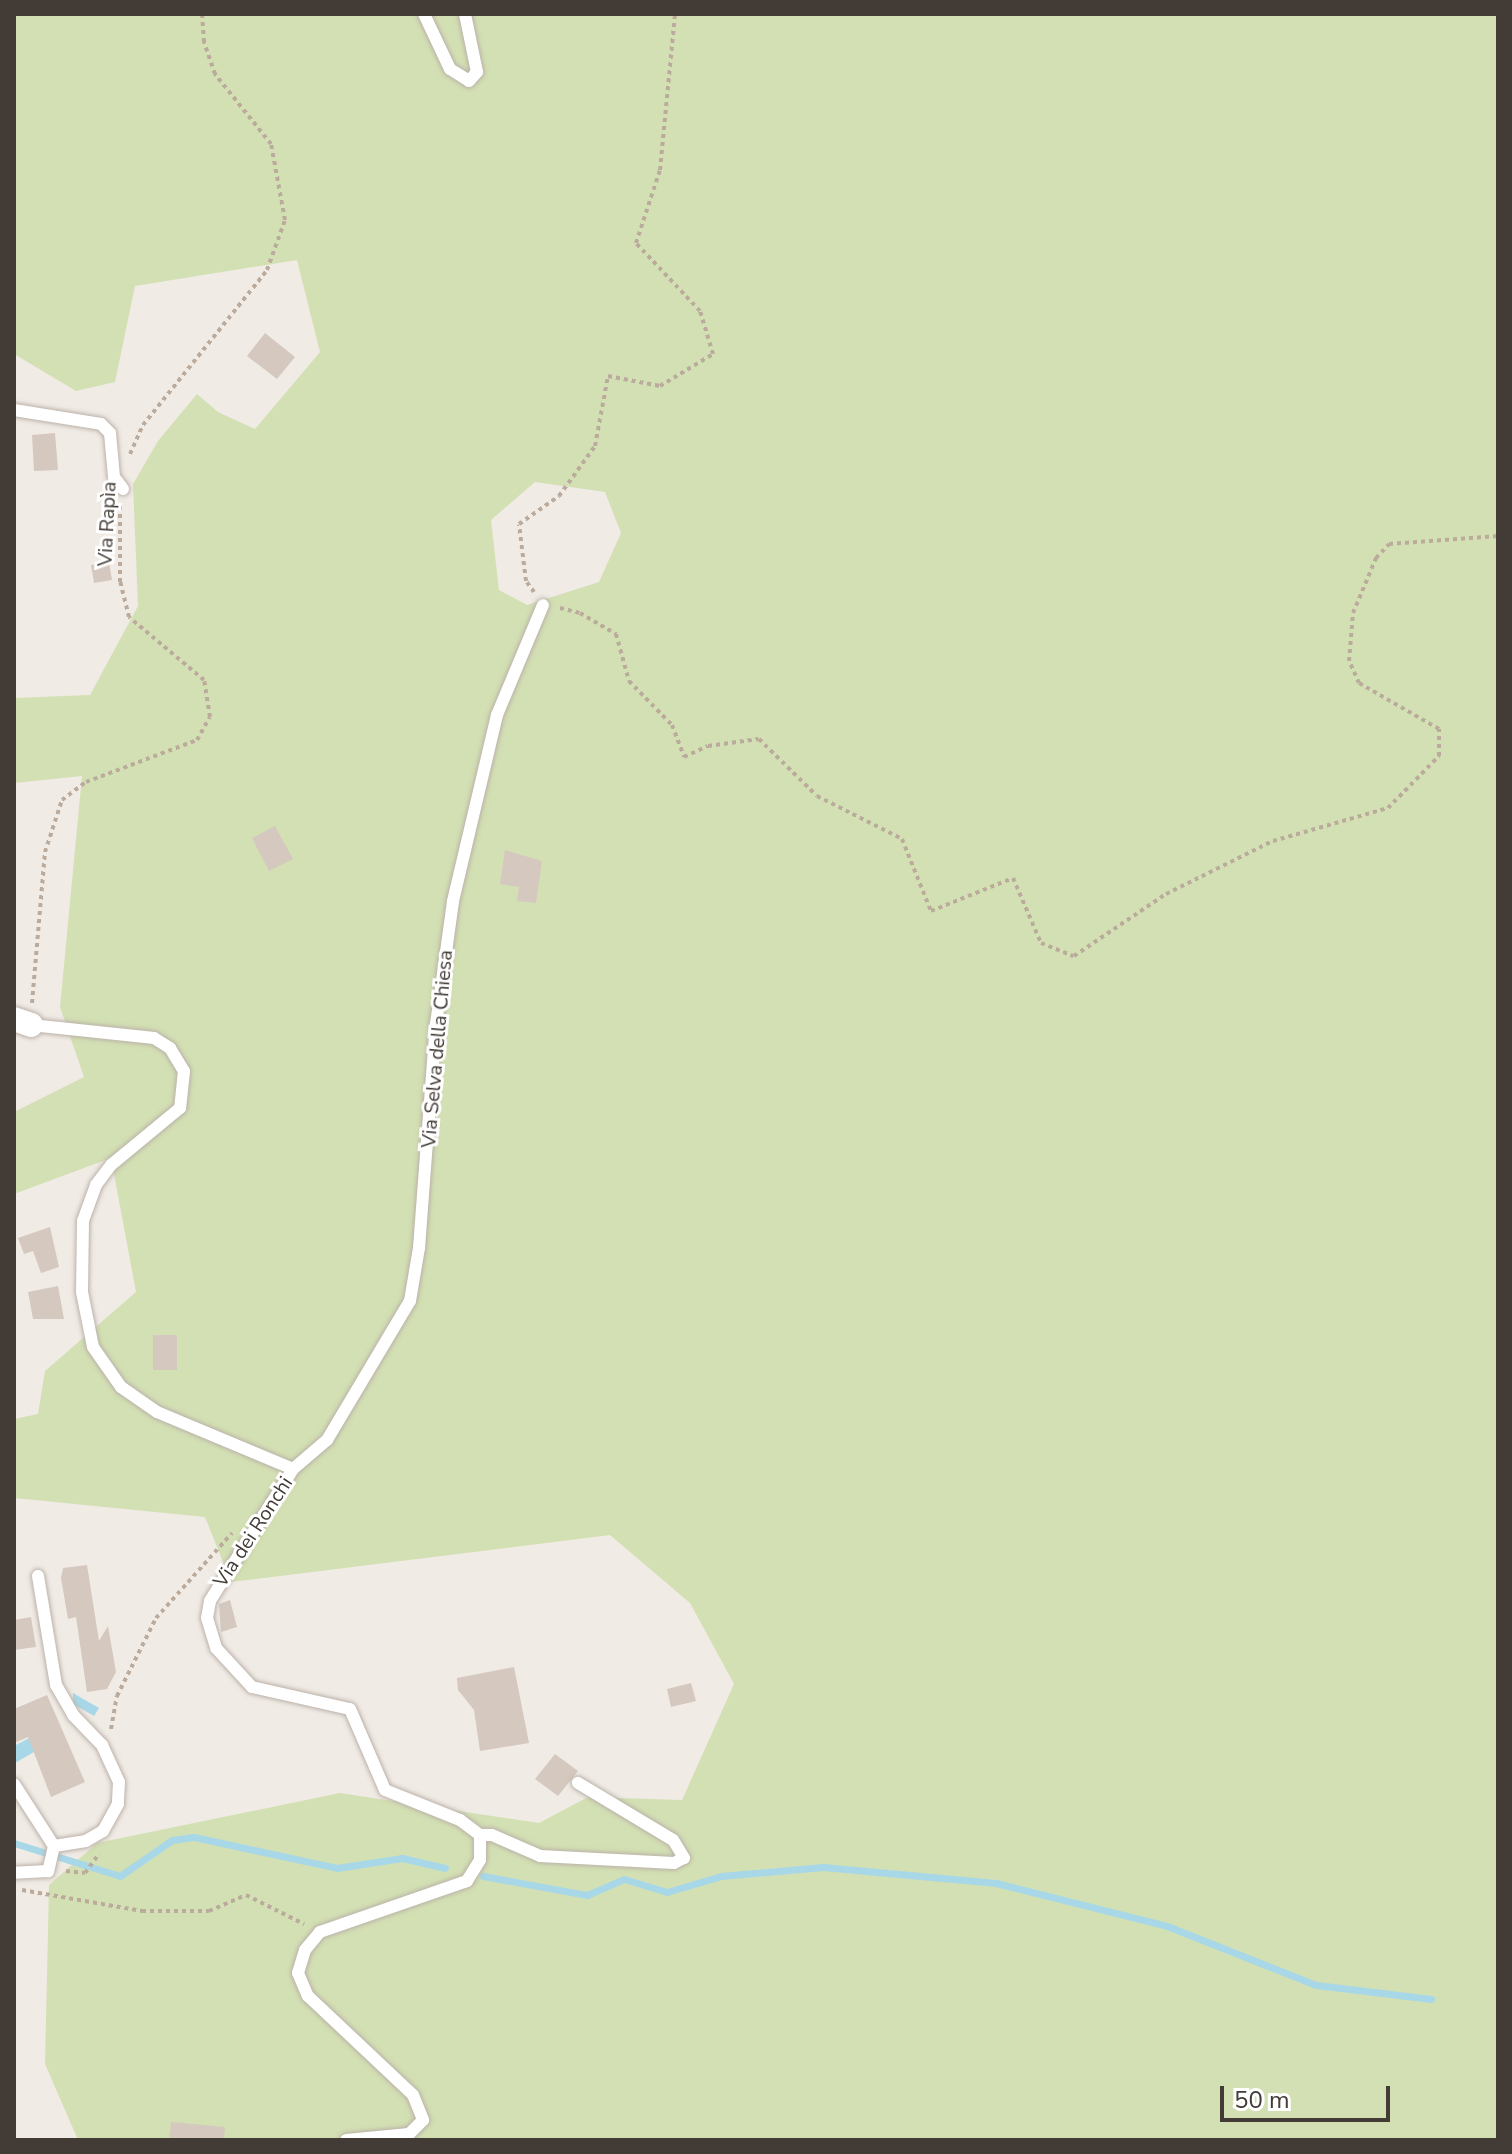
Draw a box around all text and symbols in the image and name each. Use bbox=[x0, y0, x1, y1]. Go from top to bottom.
street label: Via Rapìa bbox=[93, 481, 121, 567]
street label: Via Selva della Chiesa bbox=[416, 949, 458, 1149]
street label: Via dei Ronchi bbox=[208, 1472, 298, 1592]
scale bar bbox=[1224, 2070, 1394, 2120]
text: 50 m bbox=[1234, 2084, 1290, 2116]

